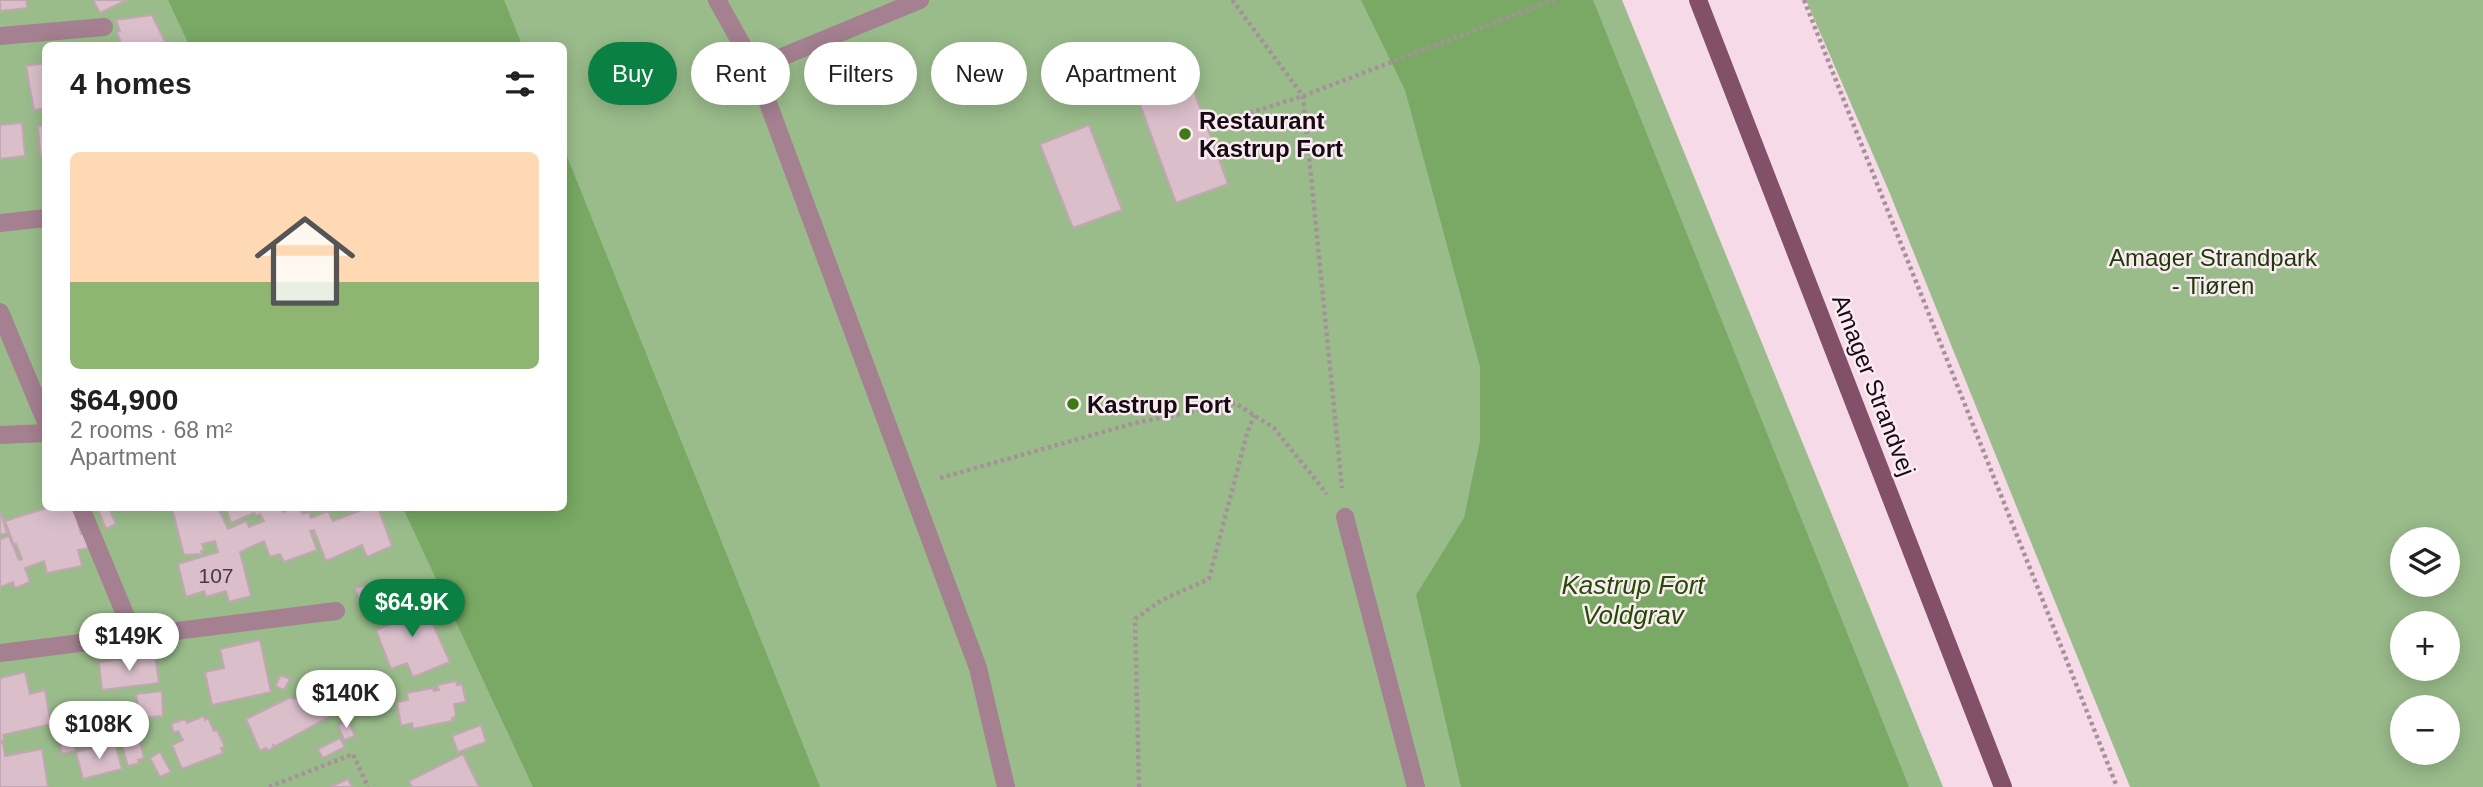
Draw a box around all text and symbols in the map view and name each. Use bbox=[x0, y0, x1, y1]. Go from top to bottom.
chip: Buy bbox=[588, 42, 677, 105]
chip: Rent bbox=[691, 42, 790, 105]
chip: Filters bbox=[804, 42, 917, 105]
chip: New bbox=[931, 42, 1027, 105]
chip: Apartment bbox=[1041, 42, 1200, 105]
icon: filters bbox=[501, 65, 539, 103]
text: 4 homes bbox=[70, 67, 192, 100]
place label: Restaurant Kastrup Fort bbox=[1199, 107, 1343, 162]
marker: Restaurant Kastrup Fort bbox=[1177, 126, 1193, 142]
icon: home bbox=[242, 198, 368, 324]
park label: Amager Strandpark - Tiøren bbox=[2109, 244, 2318, 299]
street label: Amager Strandvej bbox=[1827, 290, 1921, 480]
text: $64,900 bbox=[70, 383, 178, 416]
place label: Kastrup Fort bbox=[1087, 391, 1231, 418]
marker: Kastrup Fort bbox=[1065, 396, 1081, 412]
text: 2 rooms · 68 m² bbox=[70, 417, 232, 443]
text: Apartment bbox=[70, 444, 176, 470]
map controls bbox=[2390, 527, 2460, 765]
button: layers bbox=[2390, 527, 2460, 597]
house number: 107 bbox=[198, 564, 234, 587]
water label: Kastrup Fort Voldgrav bbox=[1561, 570, 1706, 630]
pin: $64.9K bbox=[355, 580, 469, 639]
text: $64.9K bbox=[375, 589, 449, 615]
button: + bbox=[2390, 611, 2460, 681]
pin: $149K bbox=[80, 614, 178, 673]
text: $149K bbox=[95, 623, 163, 649]
pin: $140K bbox=[297, 670, 395, 730]
text: $140K bbox=[312, 680, 380, 706]
button: − bbox=[2390, 695, 2460, 765]
pin: $108K bbox=[50, 702, 148, 761]
text: $108K bbox=[65, 711, 133, 737]

